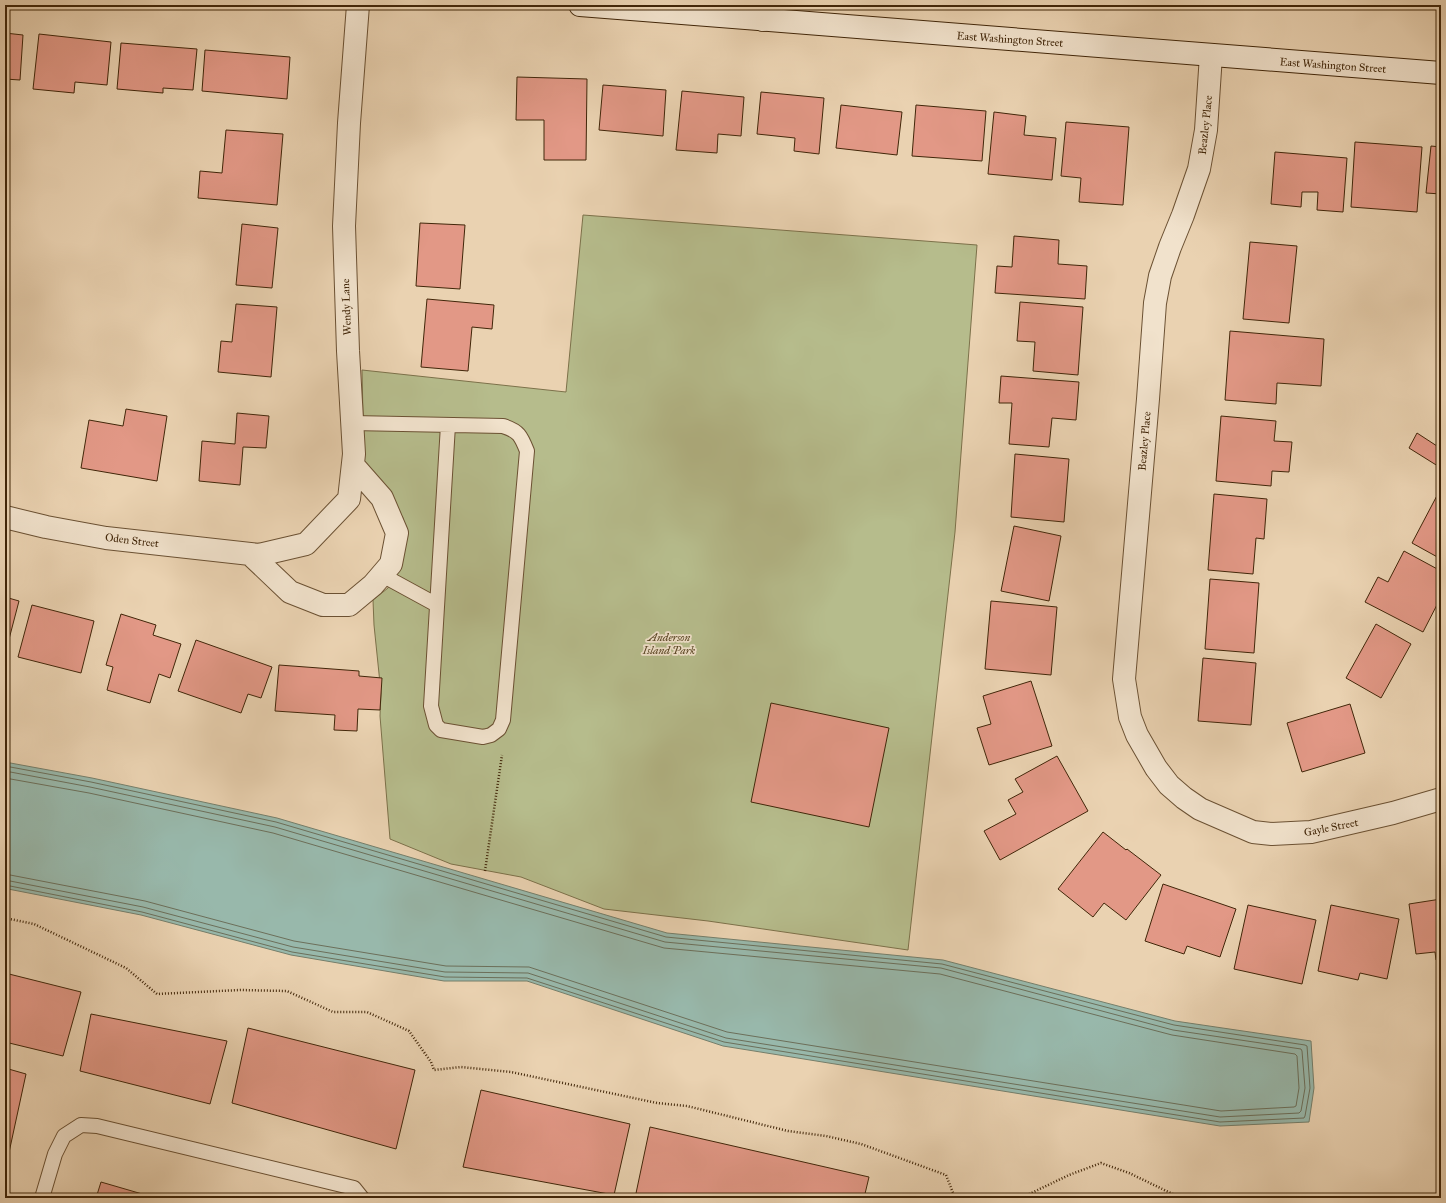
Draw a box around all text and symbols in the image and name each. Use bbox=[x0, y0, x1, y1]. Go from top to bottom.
street label: East Washington Street bbox=[956, 29, 1064, 50]
street label: East Washington Street bbox=[1279, 55, 1387, 76]
street label: Beazley Place bbox=[1196, 94, 1215, 155]
street label: Wendy Lane bbox=[339, 278, 354, 336]
street label: Beazley Place bbox=[1135, 410, 1154, 471]
street label: Oden Street bbox=[104, 531, 160, 550]
park label: Anderson Island Park bbox=[642, 631, 695, 657]
street label: Gayle Street bbox=[1303, 816, 1359, 839]

